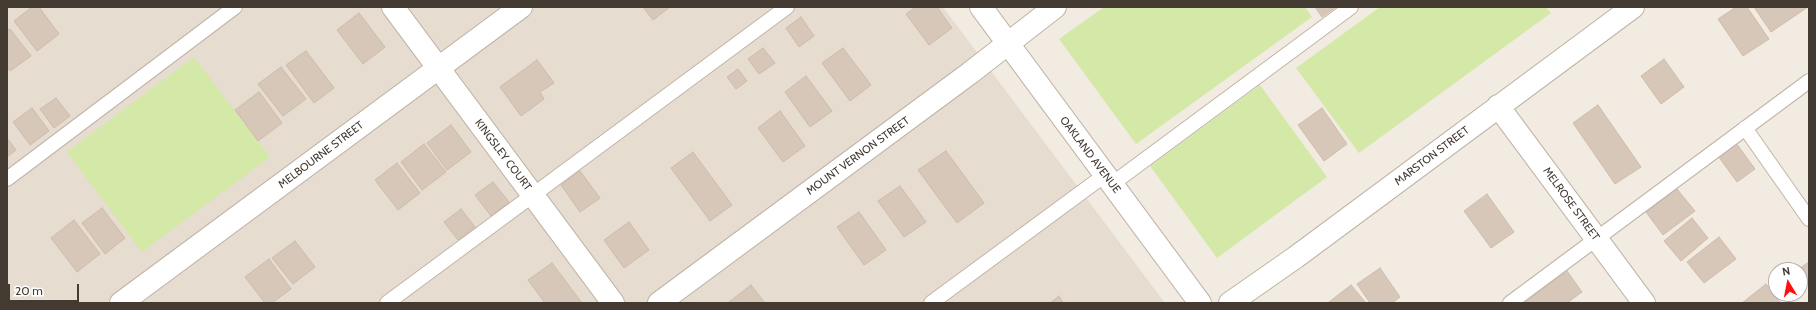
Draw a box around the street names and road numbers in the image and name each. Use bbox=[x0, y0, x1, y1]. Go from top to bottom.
street label: MOUNT VERNON STREET bbox=[804, 114, 912, 198]
street label: OAKLAND AVENUE bbox=[1057, 114, 1123, 196]
street label: KINGSLEY COURT bbox=[472, 117, 534, 193]
street label: MELBOURNE STREET bbox=[276, 119, 366, 191]
street label: MARSTON STREET bbox=[1392, 124, 1472, 188]
street label: MELROSE STREET bbox=[1540, 165, 1602, 243]

